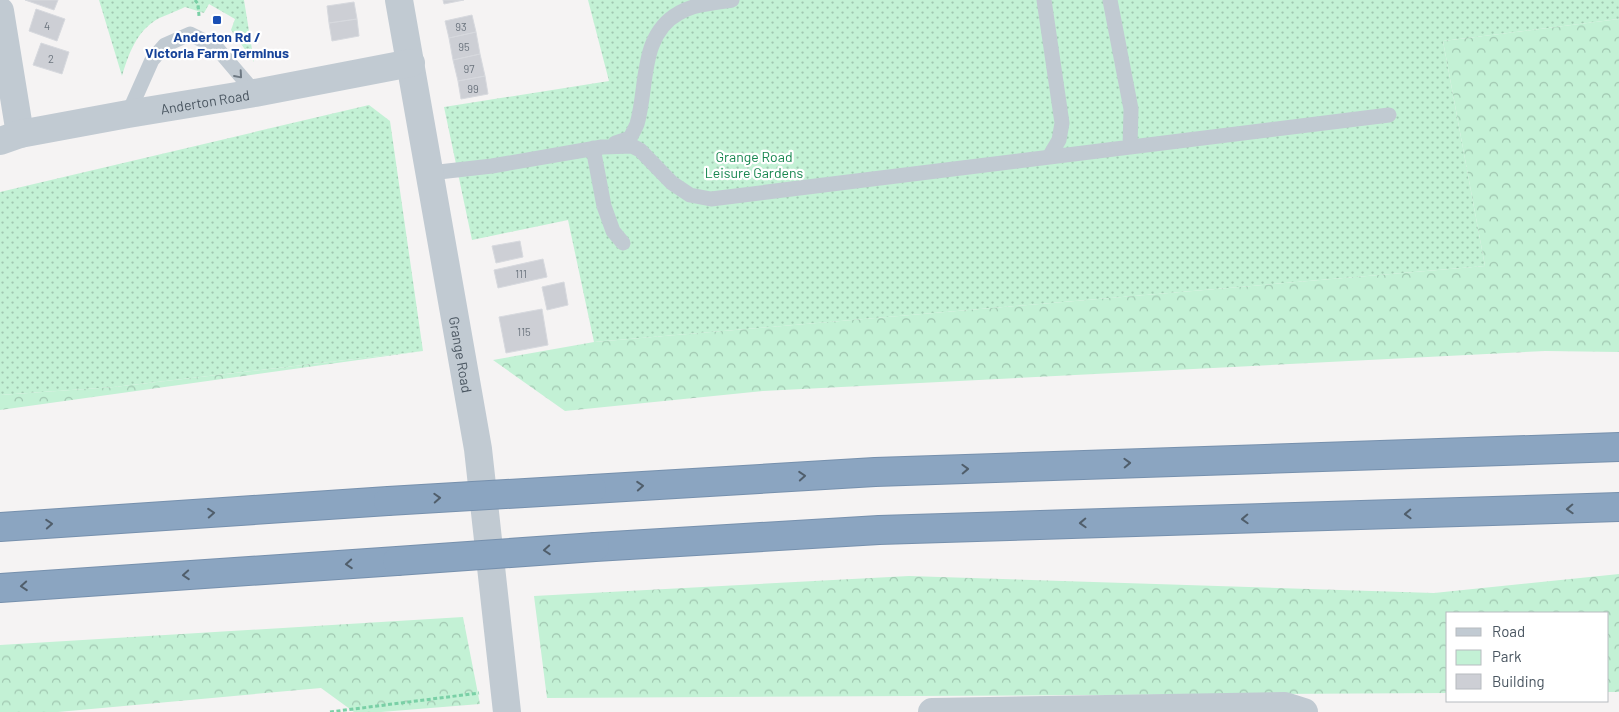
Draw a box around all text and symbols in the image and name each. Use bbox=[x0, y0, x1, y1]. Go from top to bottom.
marker: Anderton Rd / Victoria Farm Terminus bbox=[211, 14, 223, 26]
house number: 4 bbox=[44, 19, 50, 32]
house number: 93 bbox=[455, 20, 467, 33]
place label: Anderton Rd / Victoria Farm Terminus bbox=[145, 28, 289, 61]
house number: 95 bbox=[458, 40, 470, 53]
house number: 2 bbox=[48, 52, 54, 65]
house number: 97 bbox=[464, 62, 474, 75]
one-way arrow bbox=[233, 70, 242, 79]
house number: 99 bbox=[467, 82, 479, 95]
street label: Anderton Road bbox=[159, 86, 251, 117]
park label: Grange Road Leisure Gardens bbox=[705, 148, 804, 181]
house number: 111 bbox=[515, 267, 527, 280]
street label: Grange Road bbox=[446, 315, 476, 394]
house number: 115 bbox=[517, 325, 531, 338]
one-way arrow bbox=[1123, 458, 1131, 469]
one-way arrow bbox=[961, 464, 969, 474]
one-way arrow bbox=[799, 471, 807, 482]
one-way arrow bbox=[636, 481, 644, 492]
one-way arrow bbox=[433, 493, 441, 504]
one-way arrow bbox=[1566, 503, 1574, 514]
one-way arrow bbox=[207, 508, 215, 519]
one-way arrow bbox=[1404, 508, 1412, 519]
one-way arrow bbox=[1241, 513, 1249, 524]
one-way arrow bbox=[1079, 518, 1087, 529]
one-way arrow bbox=[45, 519, 53, 530]
one-way arrow bbox=[542, 545, 550, 556]
one-way arrow bbox=[344, 558, 352, 569]
one-way arrow bbox=[182, 570, 190, 581]
one-way arrow bbox=[20, 581, 28, 592]
legend bbox=[1446, 612, 1609, 702]
text: Road bbox=[1492, 622, 1525, 640]
text: Park bbox=[1492, 647, 1522, 665]
text: Building bbox=[1492, 672, 1545, 690]

